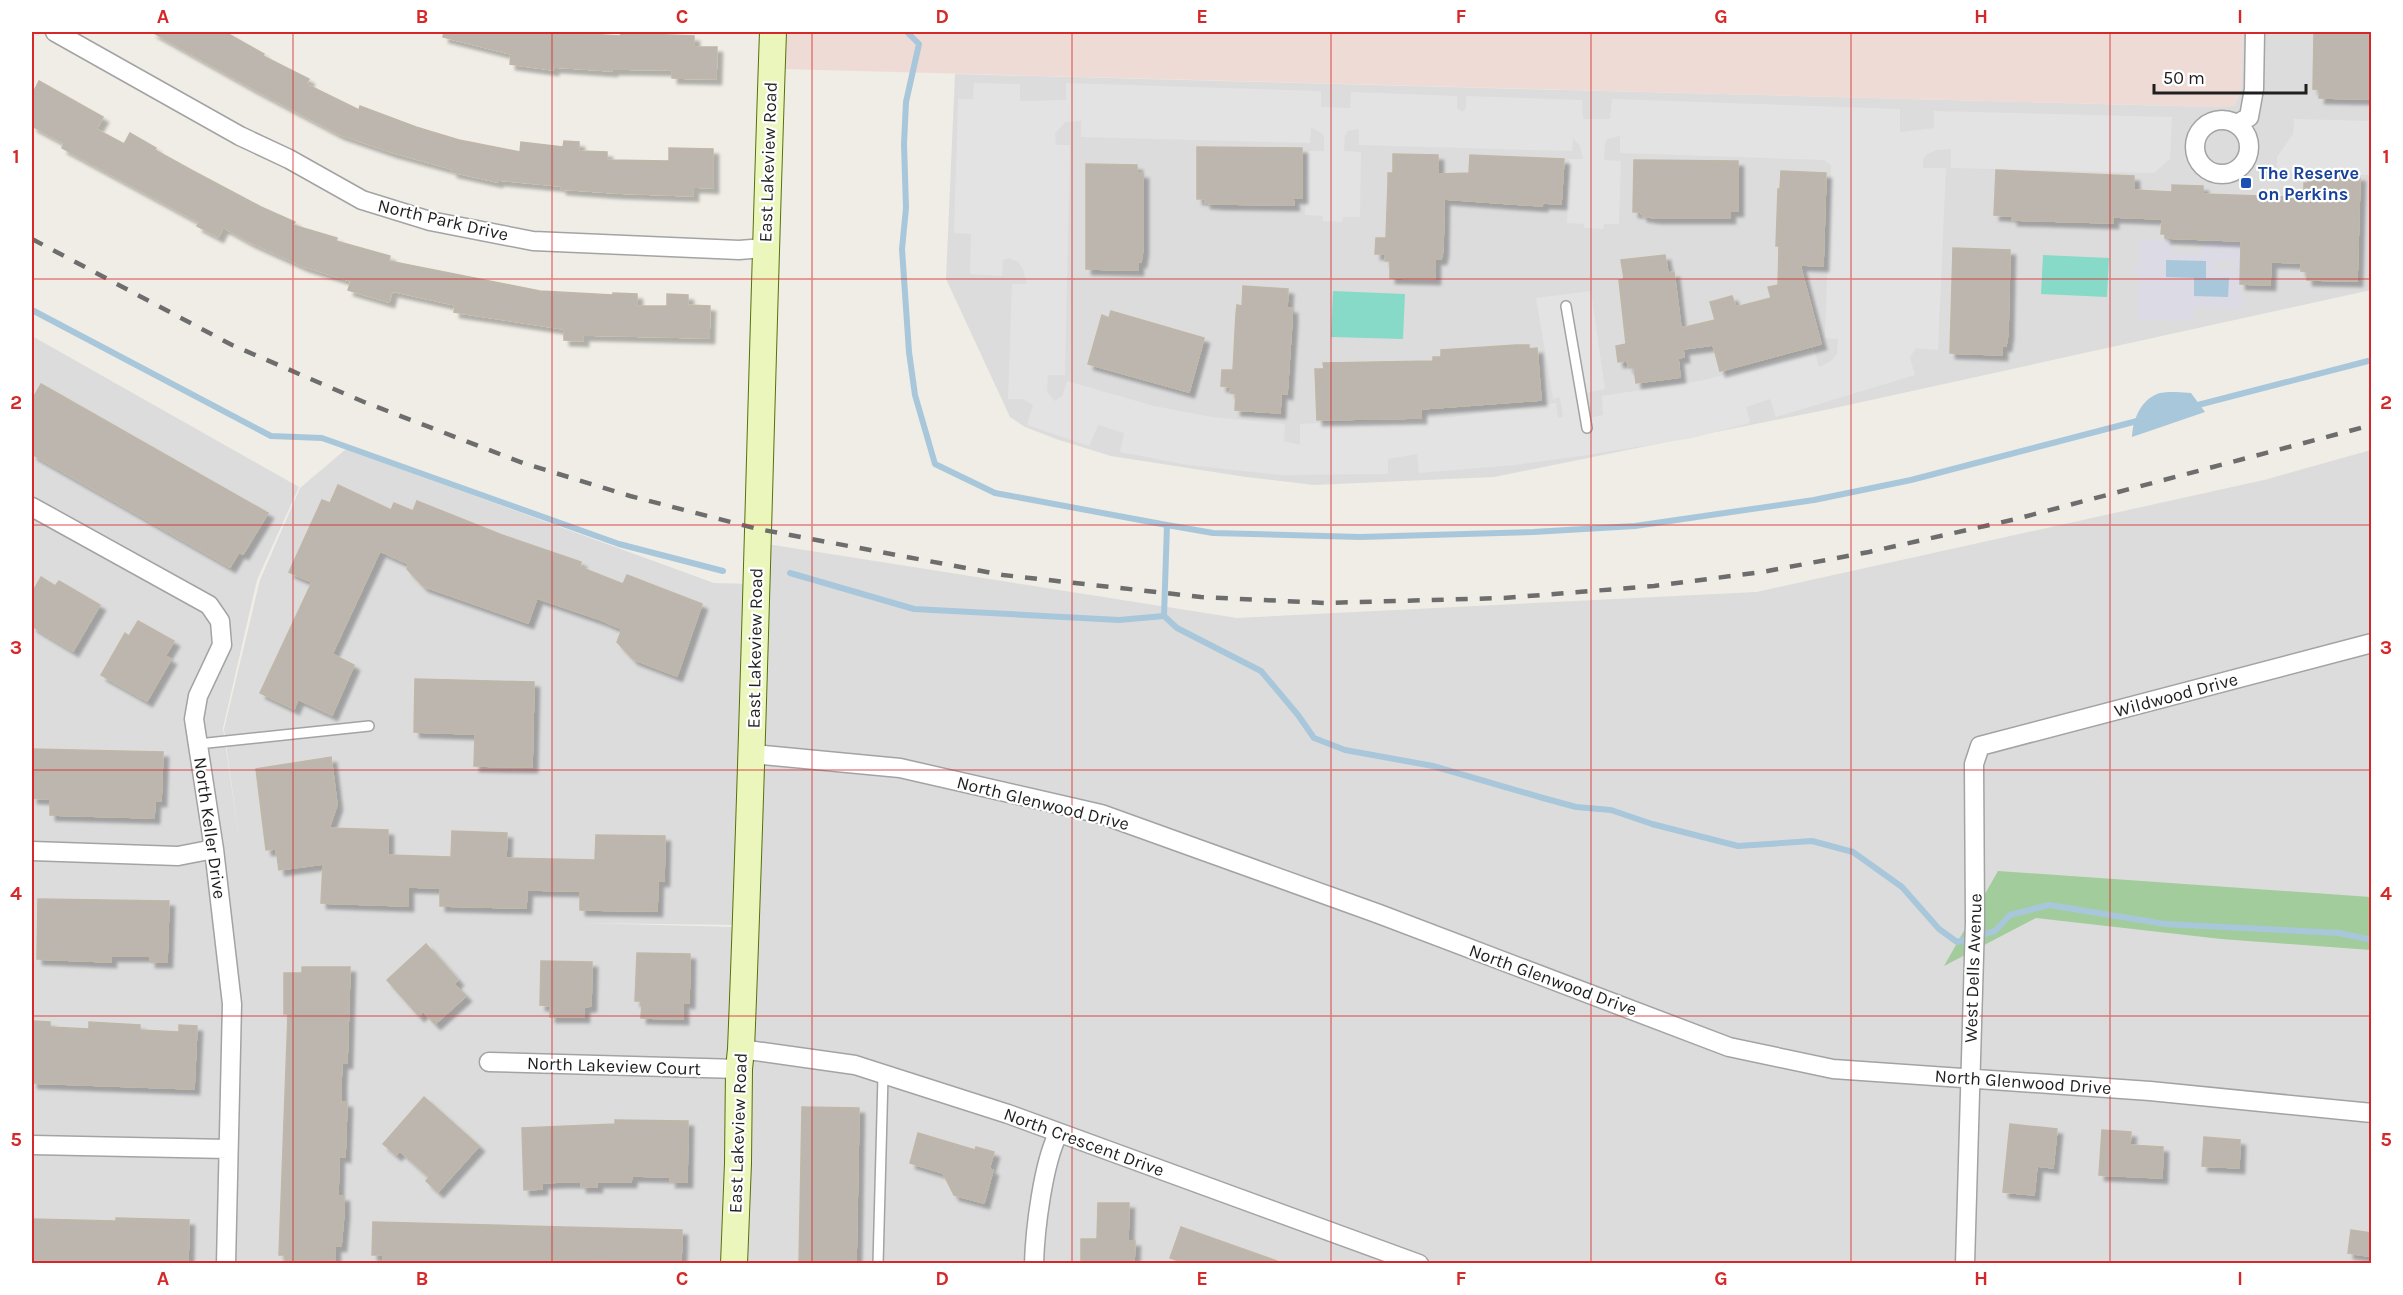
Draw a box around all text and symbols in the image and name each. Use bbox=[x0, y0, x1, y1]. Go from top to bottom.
text: A bbox=[157, 5, 170, 28]
text: B bbox=[416, 5, 428, 28]
text: C bbox=[676, 5, 688, 28]
text: D bbox=[935, 5, 949, 28]
text: E bbox=[1196, 5, 1208, 28]
text: F bbox=[1456, 5, 1467, 28]
text: G bbox=[1714, 5, 1728, 28]
text: H bbox=[1974, 5, 1988, 28]
text: I bbox=[2237, 5, 2243, 28]
scale bar bbox=[2154, 57, 2306, 95]
text: 50 m bbox=[2163, 67, 2205, 89]
street label: East Lakeview Road bbox=[754, 81, 782, 243]
text: 1 bbox=[12, 145, 20, 168]
text: 1 bbox=[2382, 145, 2390, 168]
place label: The Reserve on Perkins bbox=[2258, 162, 2359, 205]
marker: The Reserve on Perkins bbox=[2239, 176, 2253, 190]
street label: North Park Drive bbox=[376, 194, 510, 246]
text: 2 bbox=[10, 391, 22, 414]
text: 2 bbox=[2380, 391, 2392, 414]
street label: East Lakeview Road bbox=[743, 567, 767, 729]
text: 3 bbox=[10, 636, 22, 659]
text: 3 bbox=[2380, 636, 2392, 659]
street label: Wildwood Drive bbox=[2112, 668, 2240, 722]
street label: North Keller Drive bbox=[189, 756, 231, 900]
street label: North Glenwood Drive bbox=[954, 771, 1132, 835]
text: 4 bbox=[10, 882, 22, 905]
text: 4 bbox=[2380, 882, 2392, 905]
street label: West Dells Avenue bbox=[1959, 893, 1987, 1043]
street label: North Glenwood Drive bbox=[1466, 939, 1640, 1021]
street label: North Lakeview Court bbox=[527, 1052, 702, 1080]
street label: East Lakeview Road bbox=[724, 1052, 752, 1214]
street label: North Glenwood Drive bbox=[1934, 1065, 2112, 1099]
street label: North Crescent Drive bbox=[1001, 1103, 1167, 1181]
text: 5 bbox=[10, 1128, 22, 1151]
text: 5 bbox=[2380, 1128, 2392, 1151]
text: A bbox=[157, 1267, 170, 1290]
text: B bbox=[416, 1267, 428, 1290]
text: C bbox=[676, 1267, 688, 1290]
text: D bbox=[935, 1267, 949, 1290]
text: E bbox=[1196, 1267, 1208, 1290]
text: F bbox=[1456, 1267, 1467, 1290]
text: G bbox=[1714, 1267, 1728, 1290]
text: H bbox=[1974, 1267, 1988, 1290]
text: I bbox=[2237, 1267, 2243, 1290]

